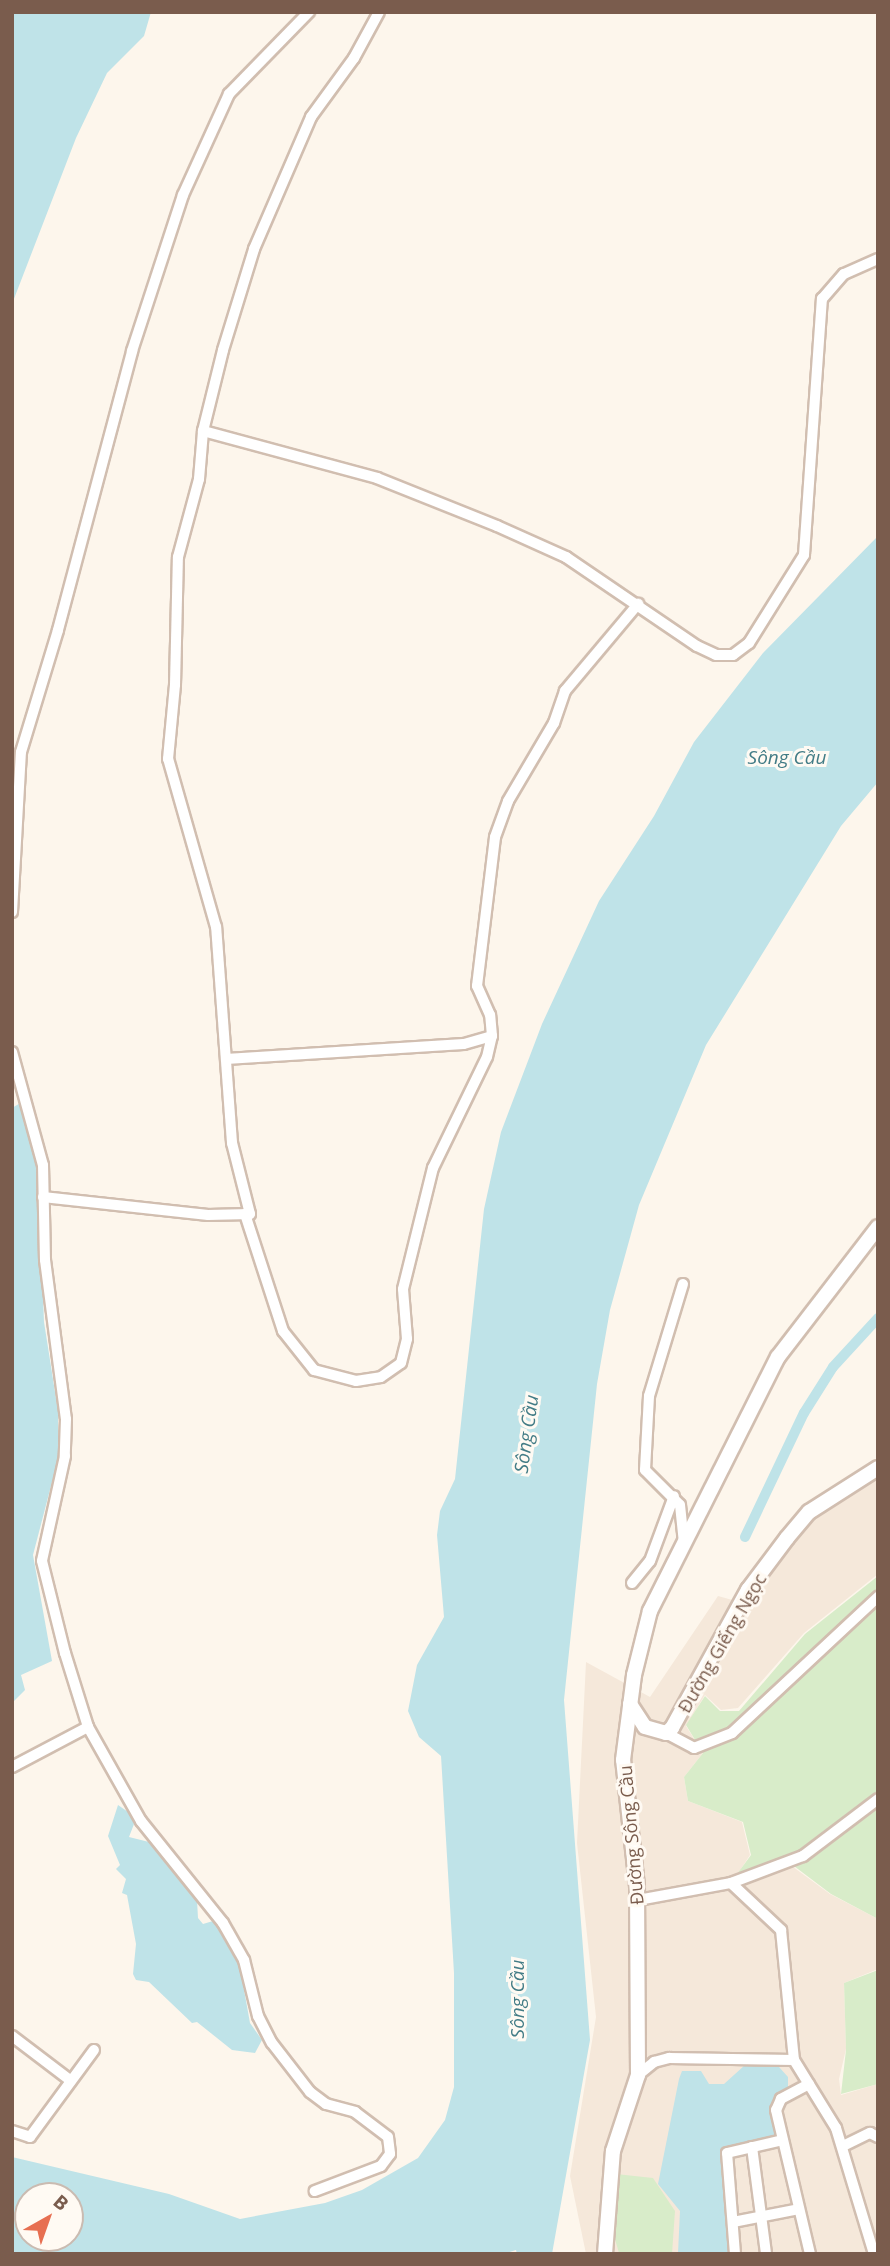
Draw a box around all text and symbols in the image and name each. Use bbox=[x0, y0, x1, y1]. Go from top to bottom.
water label: Sông Cầu bbox=[748, 747, 826, 769]
water label: Sông Cầu bbox=[510, 1393, 544, 1475]
street label: Đường Giếng Ngọc bbox=[673, 1569, 771, 1717]
street label: Đường Sông Cầu bbox=[614, 1764, 648, 1906]
water label: Sông Cầu bbox=[507, 1960, 529, 2038]
north arrow bbox=[14, 2182, 84, 2252]
text: B bbox=[48, 2188, 74, 2217]

